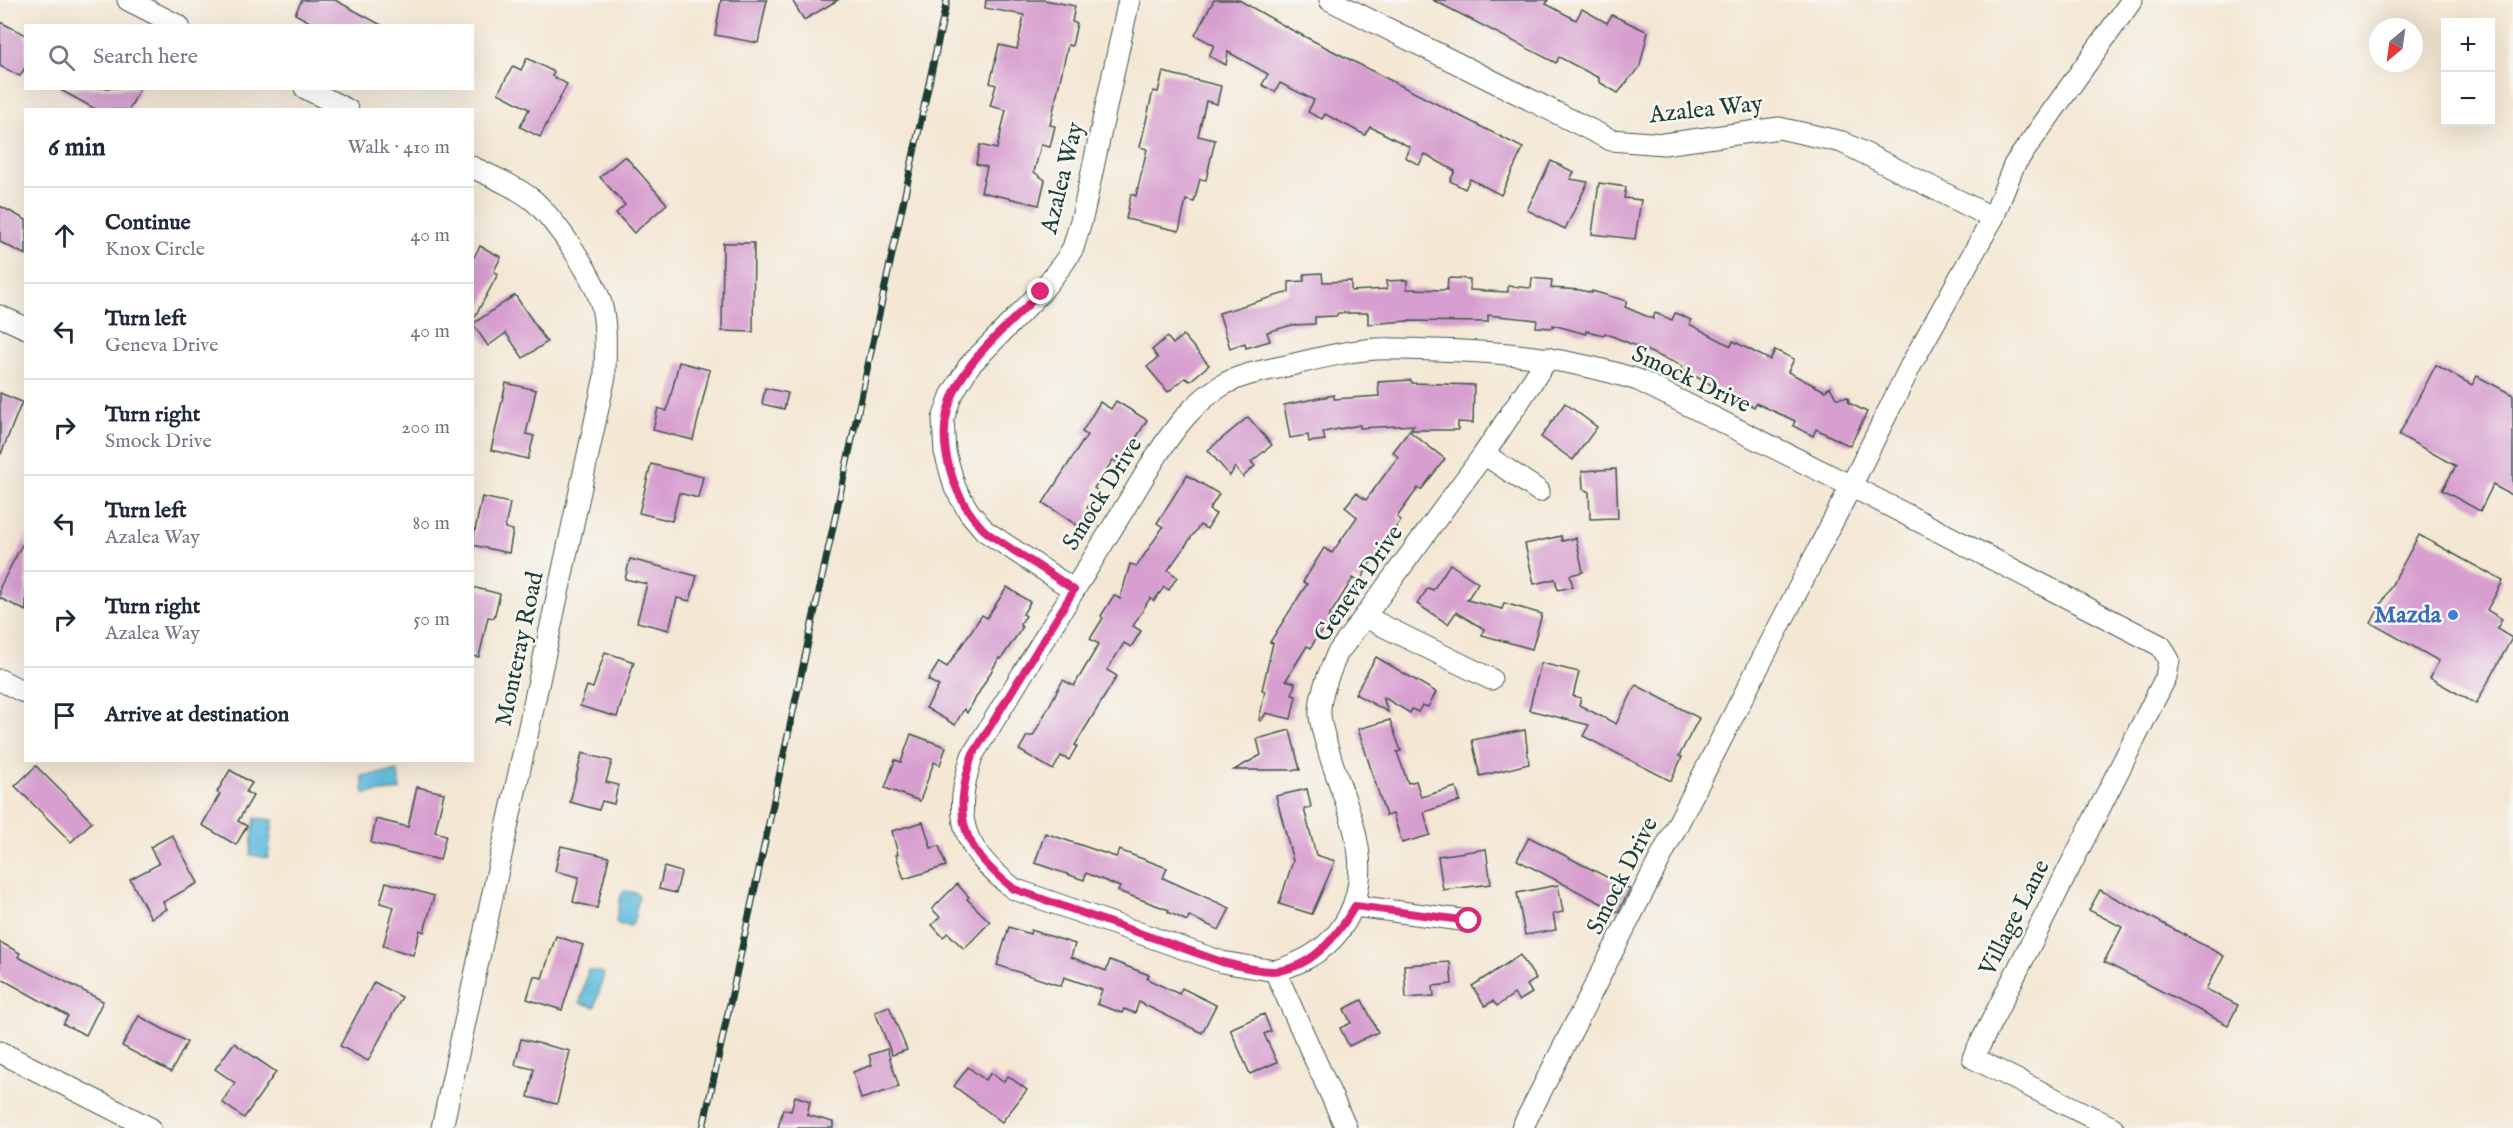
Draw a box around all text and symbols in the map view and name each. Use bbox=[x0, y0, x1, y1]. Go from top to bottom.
north arrow bbox=[2369, 18, 2423, 72]
map controls bbox=[2441, 18, 2495, 126]
button: + bbox=[2441, 18, 2495, 72]
search box bbox=[24, 24, 474, 90]
icon: search bbox=[45, 41, 78, 74]
text: Search here bbox=[93, 43, 198, 71]
button: − bbox=[2441, 72, 2495, 126]
street label: Azalea Way bbox=[1647, 89, 1765, 131]
street label: Azalea Way bbox=[1034, 119, 1092, 238]
text: 6 min bbox=[48, 131, 106, 164]
text: Walk · 410 m bbox=[347, 135, 450, 160]
text: Continue bbox=[105, 209, 191, 237]
icon: ahead bbox=[48, 219, 81, 252]
text: 40 m bbox=[411, 223, 450, 248]
text: Knox Circle bbox=[105, 237, 205, 262]
route end bbox=[1027, 278, 1053, 304]
text: Turn left bbox=[105, 305, 187, 333]
icon: left bbox=[48, 315, 81, 348]
text: 40 m bbox=[411, 319, 450, 344]
text: Geneva Drive bbox=[105, 333, 218, 358]
street label: Smock Drive bbox=[1626, 339, 1756, 421]
text: Turn right bbox=[105, 401, 200, 429]
icon: right bbox=[48, 411, 81, 444]
text: 200 m bbox=[401, 415, 450, 440]
text: Smock Drive bbox=[105, 429, 212, 454]
street label: Smock Drive bbox=[1056, 432, 1150, 556]
text: Turn left bbox=[105, 497, 187, 525]
icon: left bbox=[48, 507, 81, 540]
text: 80 m bbox=[413, 511, 450, 536]
street label: Geneva Drive bbox=[1307, 519, 1411, 649]
text: Azalea Way bbox=[105, 525, 200, 550]
street label: Monteray Road bbox=[488, 569, 552, 729]
text: Turn right bbox=[105, 593, 200, 621]
place label: Mazda bbox=[2374, 600, 2442, 631]
icon: right bbox=[48, 603, 81, 636]
text: 50 m bbox=[413, 607, 450, 632]
marker: Mazda bbox=[2446, 608, 2460, 622]
text: Azalea Way bbox=[105, 621, 200, 646]
icon: arrive bbox=[48, 699, 81, 732]
text: Arrive at destination bbox=[105, 701, 289, 729]
street label: Smock Drive bbox=[1580, 812, 1666, 940]
street label: Village Lane bbox=[1972, 855, 2057, 982]
route start bbox=[1455, 907, 1481, 933]

